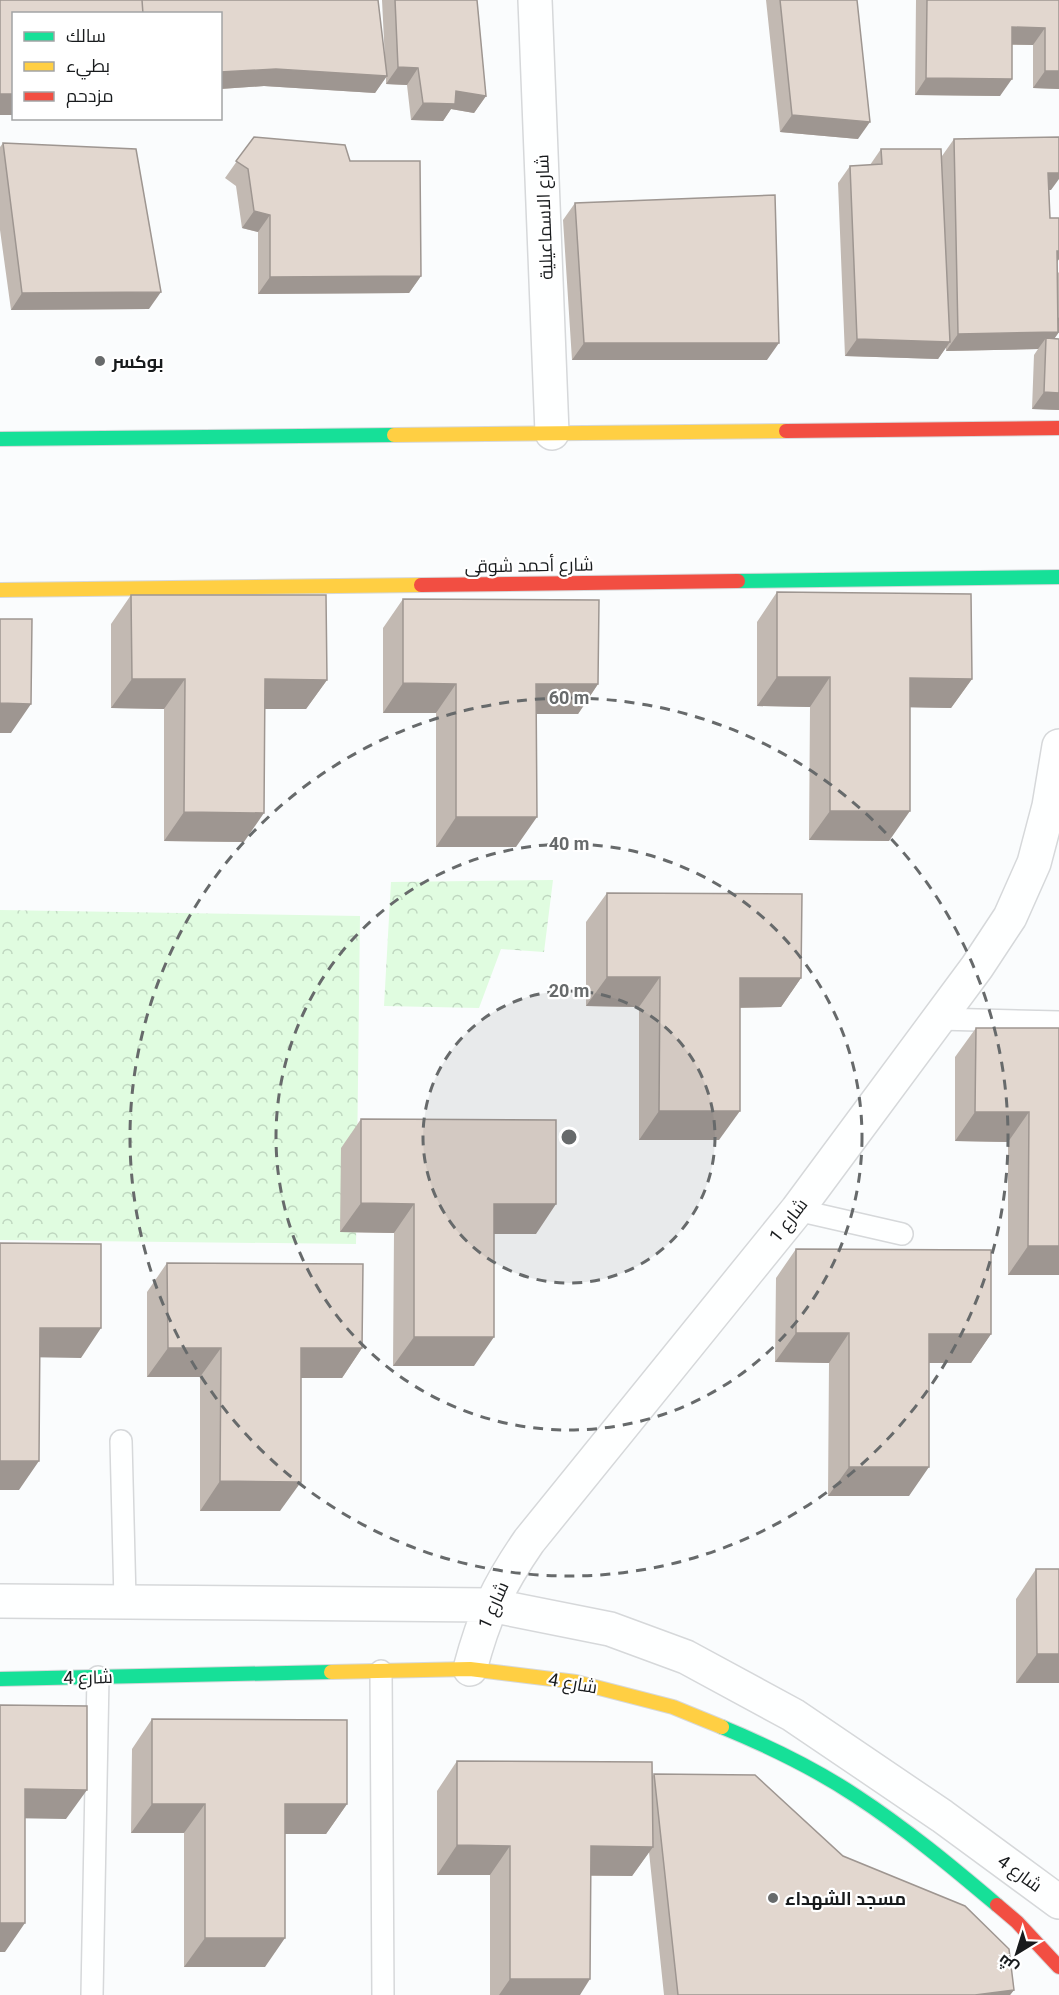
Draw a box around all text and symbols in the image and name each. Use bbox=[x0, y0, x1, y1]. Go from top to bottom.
legend bbox=[12, 12, 222, 120]
text: سالك bbox=[66, 25, 106, 46]
text: بطيء bbox=[66, 55, 110, 80]
text: مزدحم bbox=[66, 85, 114, 108]
street label: شارع الاسماعيلية bbox=[531, 154, 559, 280]
place label: بوكسر bbox=[111, 351, 164, 373]
marker: بوكسر bbox=[93, 354, 107, 368]
street label: شارع أحمد شوقى bbox=[464, 553, 594, 579]
text: 60 m bbox=[549, 687, 589, 708]
text: 40 m bbox=[549, 833, 589, 854]
text: 20 m bbox=[549, 980, 589, 1001]
centre of rings bbox=[559, 1127, 579, 1147]
street label: شارع 1 bbox=[764, 1194, 813, 1247]
street label: شارع 1 bbox=[473, 1578, 514, 1633]
street label: شارع 4 bbox=[63, 1666, 113, 1690]
street label: شارع 4 bbox=[546, 1668, 599, 1700]
street label: شارع 4 bbox=[993, 1850, 1046, 1898]
place label: مسجد الشهداء bbox=[785, 1888, 906, 1910]
marker: مسجد الشهداء bbox=[766, 1891, 780, 1905]
north arrow bbox=[987, 1923, 1047, 1983]
text: ش bbox=[994, 1951, 1022, 1978]

